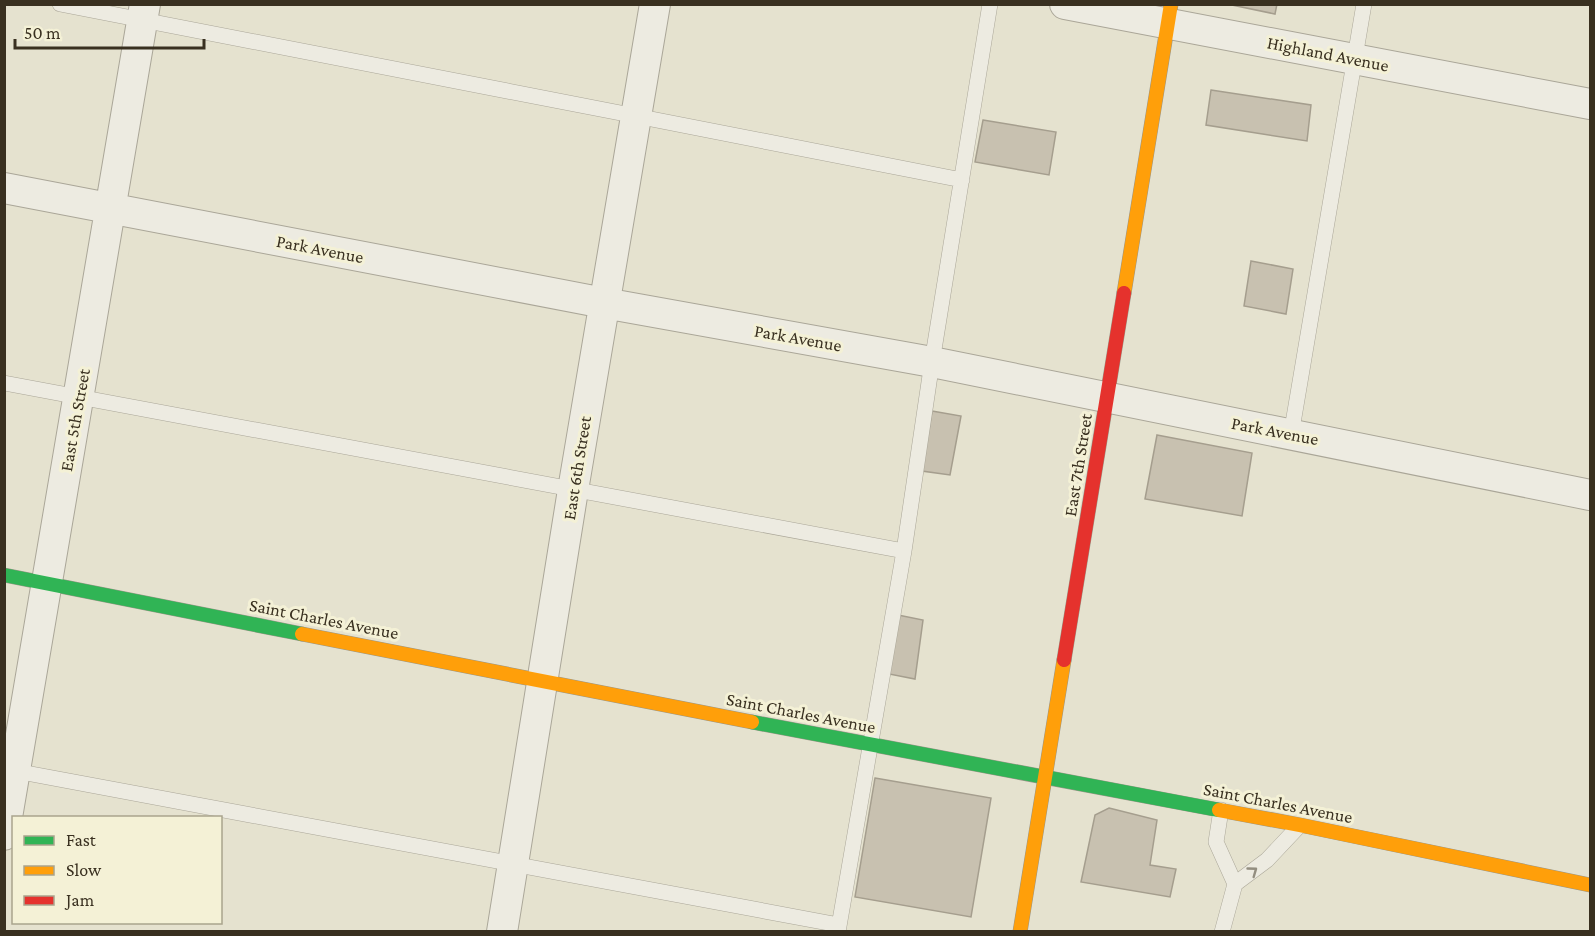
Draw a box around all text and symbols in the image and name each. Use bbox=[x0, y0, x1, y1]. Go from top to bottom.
scale bar bbox=[15, 12, 204, 50]
text: 50 m bbox=[24, 23, 61, 43]
street label: Highland Avenue bbox=[1265, 32, 1391, 76]
street label: Park Avenue bbox=[275, 231, 365, 267]
street label: Park Avenue bbox=[753, 320, 843, 356]
street label: East 5th Street bbox=[56, 366, 94, 473]
street label: East 7th Street bbox=[1060, 411, 1096, 518]
street label: Park Avenue bbox=[1230, 413, 1320, 449]
street label: East 6th Street bbox=[559, 414, 595, 521]
street label: Saint Charles Avenue bbox=[248, 595, 400, 643]
street label: Saint Charles Avenue bbox=[725, 689, 877, 737]
street label: Saint Charles Avenue bbox=[1202, 779, 1354, 827]
legend bbox=[12, 816, 222, 924]
text: Fast bbox=[66, 830, 97, 850]
text: Slow bbox=[66, 860, 102, 880]
one-way arrow bbox=[1246, 867, 1257, 878]
text: Jam bbox=[64, 890, 95, 910]

